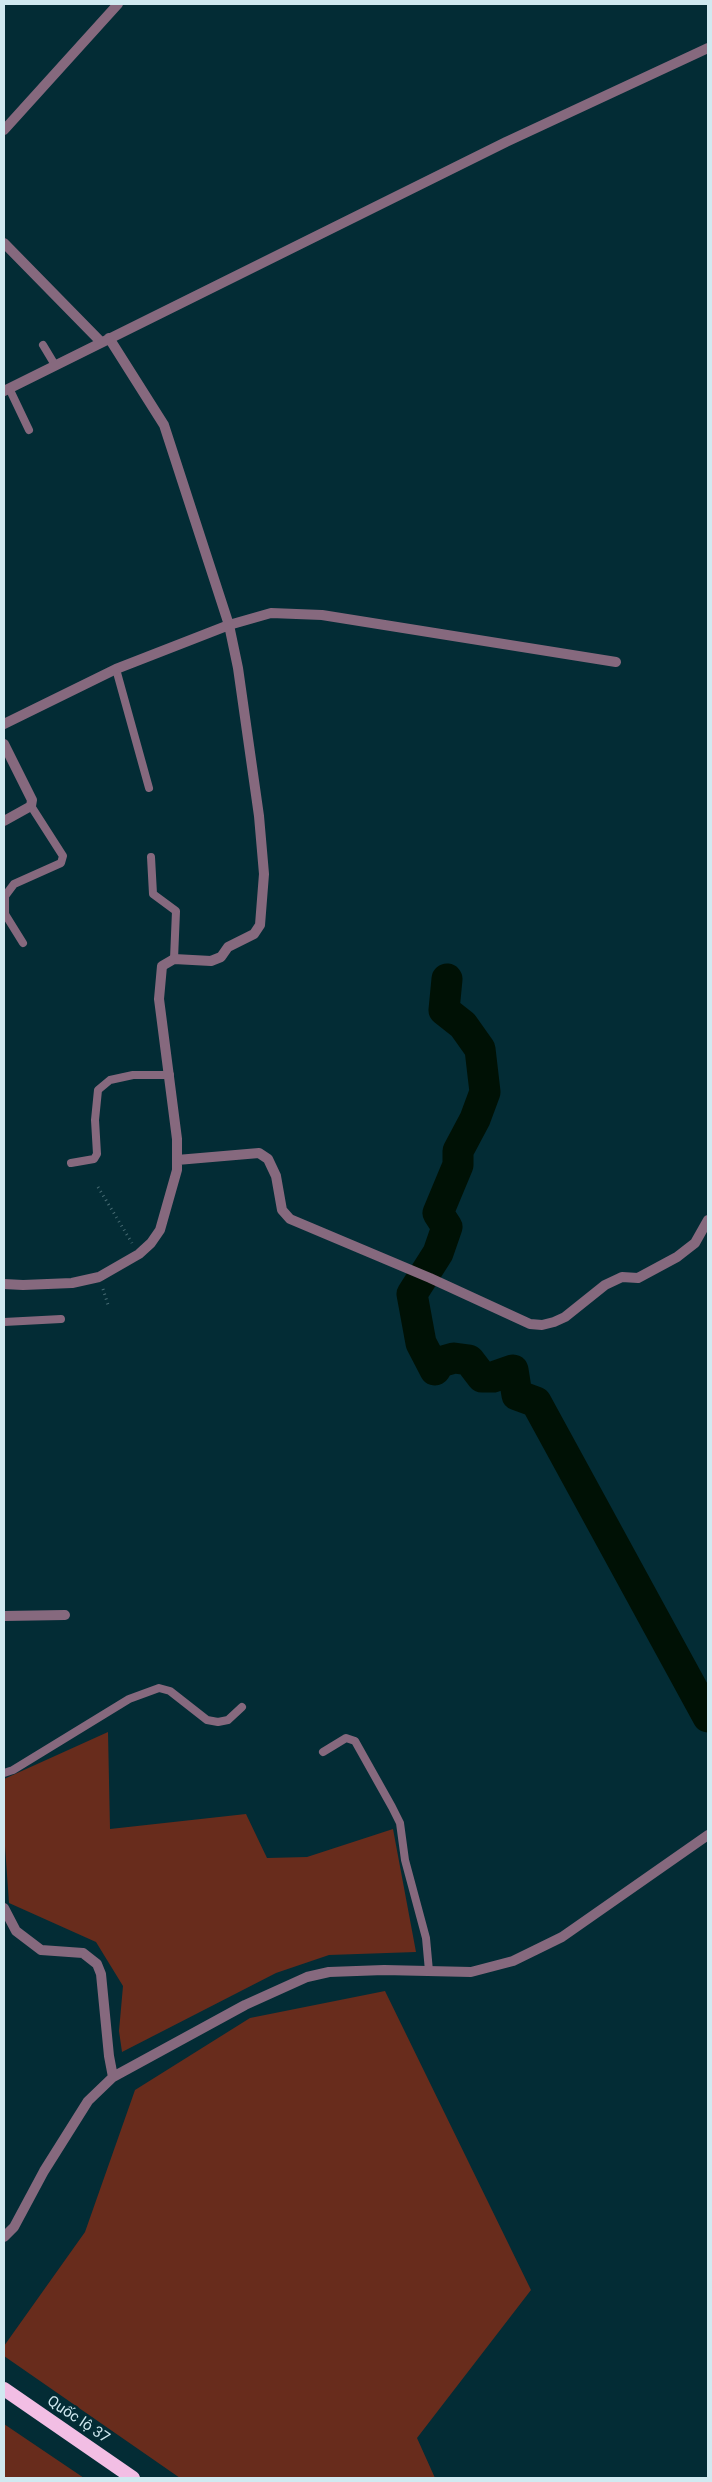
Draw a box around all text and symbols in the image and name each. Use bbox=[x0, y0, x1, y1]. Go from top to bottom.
street label: Quốc lộ 37 bbox=[43, 2393, 113, 2447]

